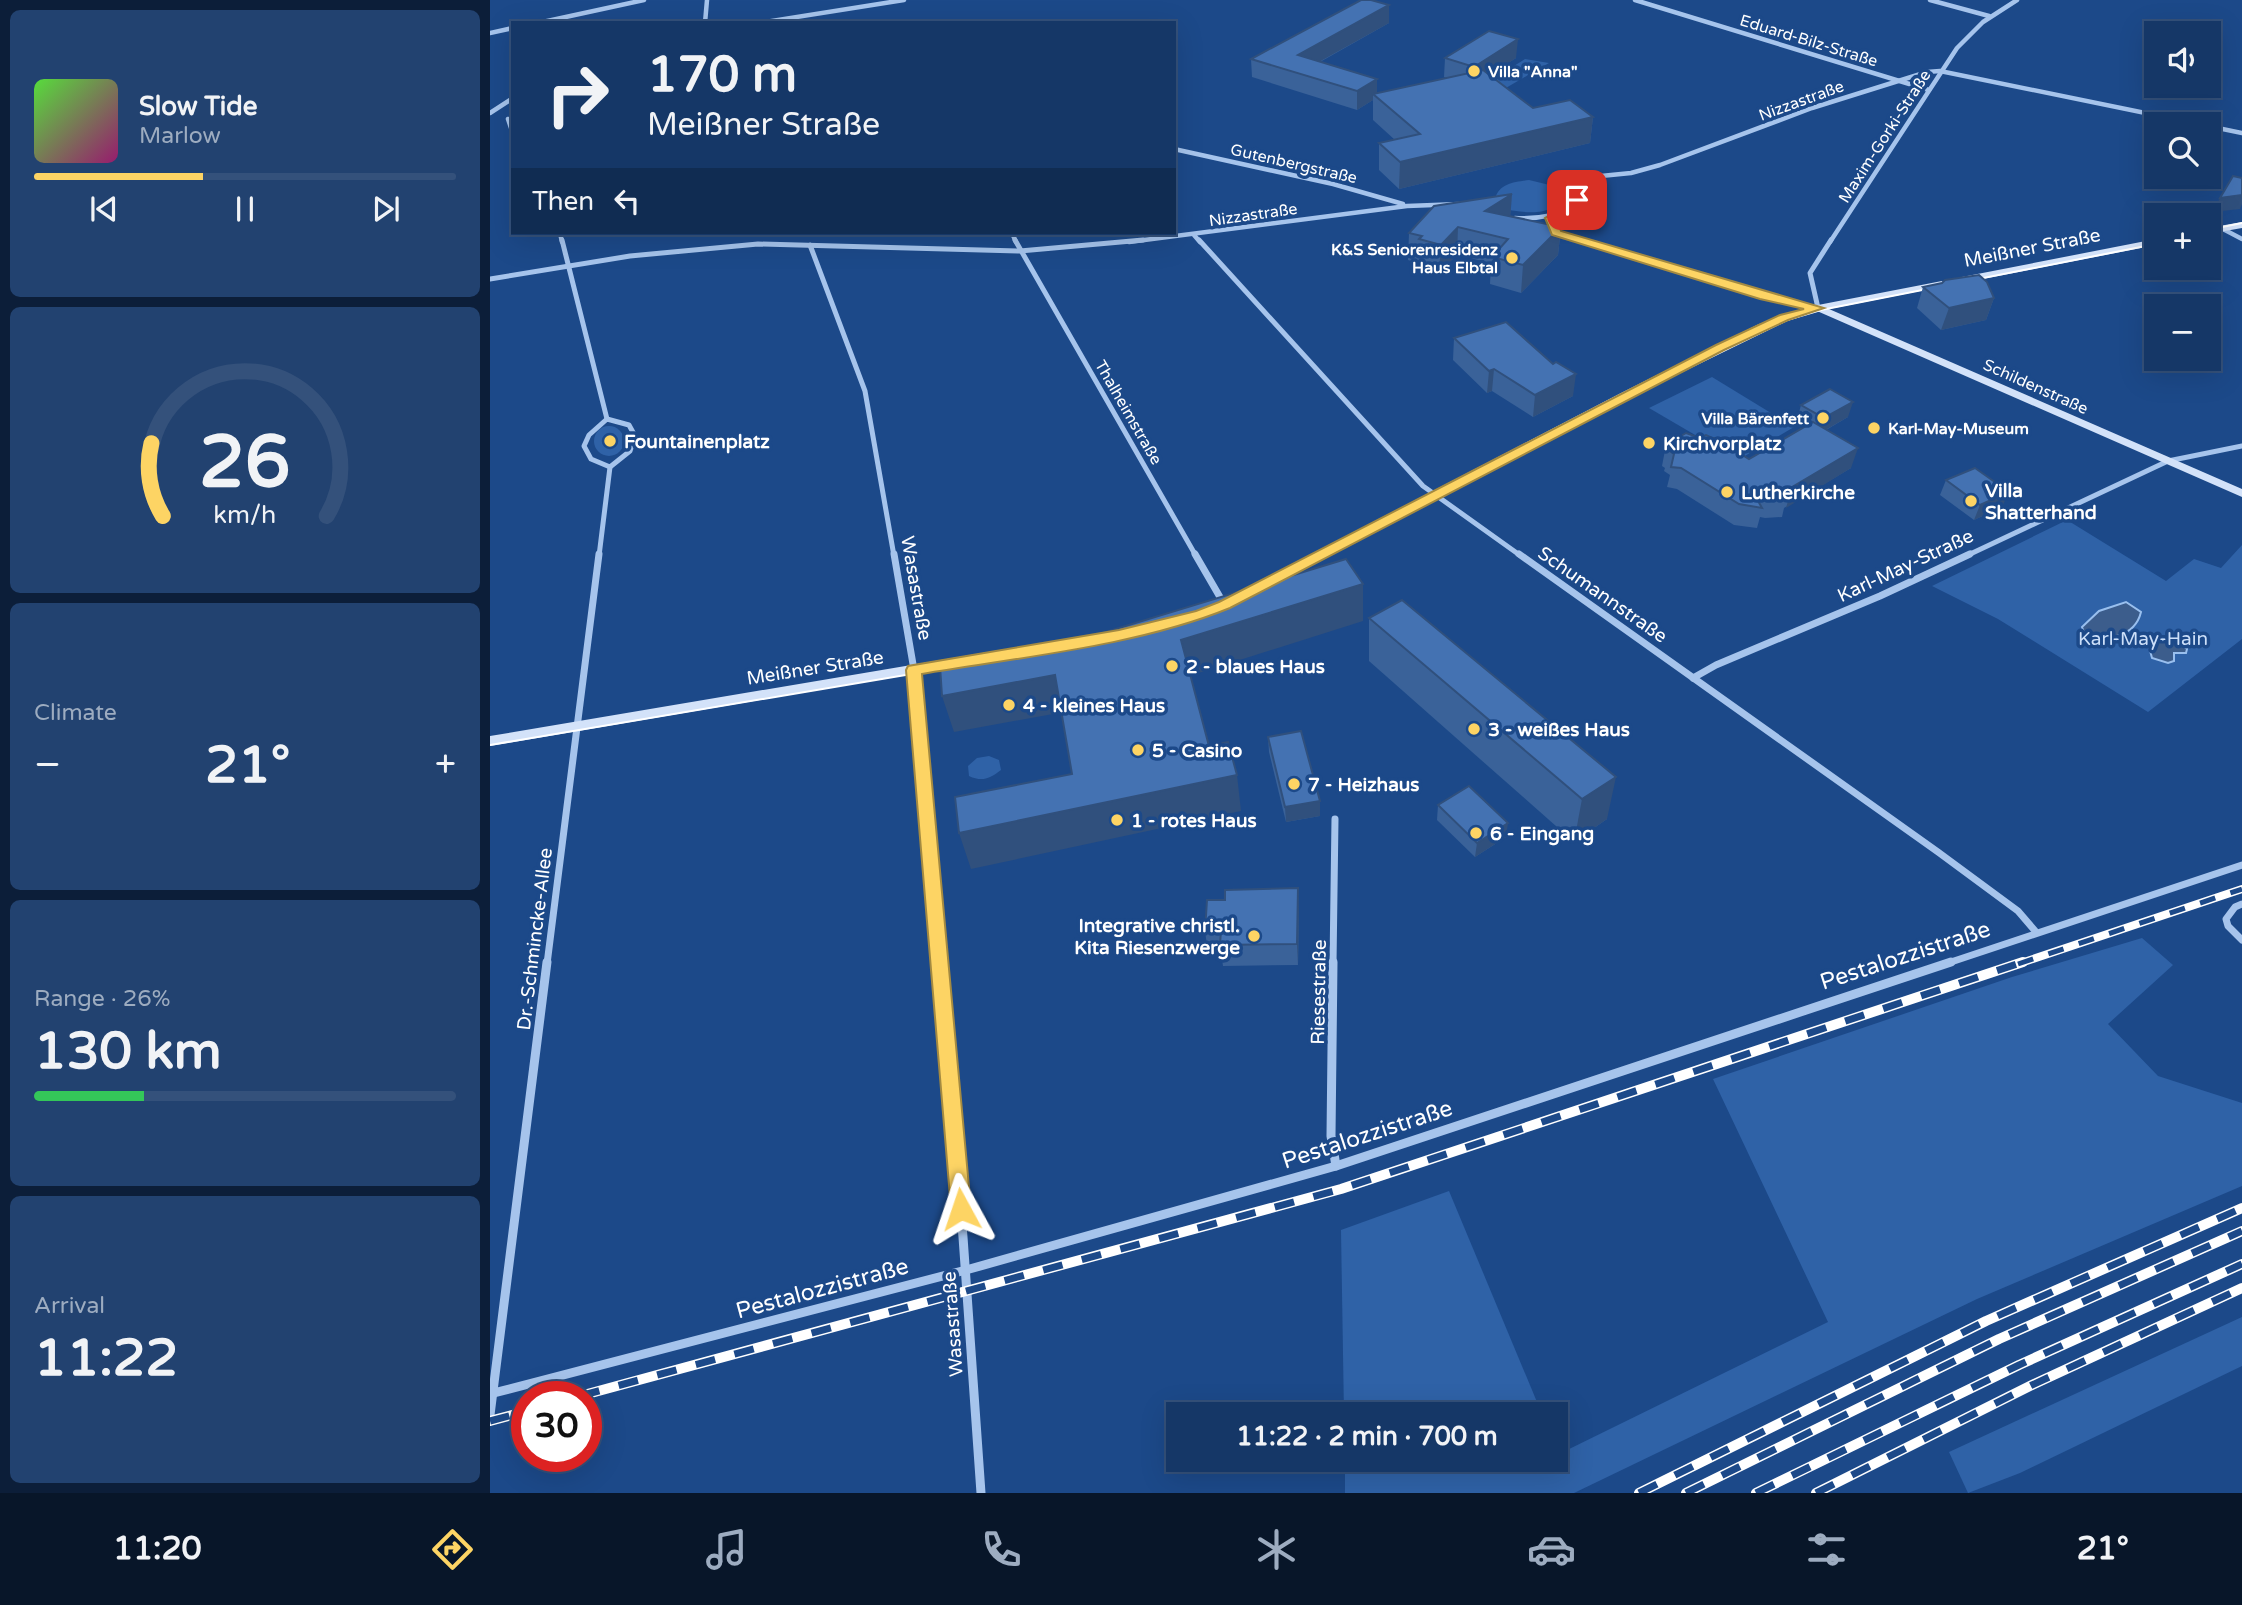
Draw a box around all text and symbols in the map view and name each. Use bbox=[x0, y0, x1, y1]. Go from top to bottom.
street label: Eduard-Bilz-Straße bbox=[1737, 10, 1880, 71]
map controls bbox=[2144, 21, 2221, 371]
button: sound bbox=[2144, 21, 2221, 98]
text: 170 m bbox=[647, 46, 797, 105]
icon: right bbox=[532, 49, 623, 140]
place label: Villa "Anna" bbox=[1488, 62, 1578, 82]
marker: Villa "Anna" bbox=[1466, 63, 1482, 79]
street label: Maxim-Gorki-Straße bbox=[1834, 66, 1935, 207]
street label: Nizzastraße bbox=[1756, 76, 1847, 126]
text: Slow Tide bbox=[139, 91, 257, 122]
text: Meißner Straße bbox=[647, 106, 880, 144]
button: search bbox=[2144, 112, 2221, 189]
text: Marlow bbox=[139, 122, 221, 150]
street label: Gutenbergstraße bbox=[1228, 140, 1359, 188]
pin bbox=[1547, 170, 1607, 230]
icon: arrive bbox=[1558, 181, 1596, 219]
icon: left bbox=[608, 182, 646, 220]
text: Then bbox=[532, 186, 594, 217]
icon: previous bbox=[85, 190, 123, 228]
icon: pause bbox=[226, 190, 264, 228]
icon: next bbox=[367, 190, 405, 228]
street label: Nizzastraße bbox=[1208, 199, 1299, 231]
button: + bbox=[2144, 203, 2221, 280]
street label: Meißner Straße bbox=[1962, 224, 2102, 272]
place label: K&S Seniorenresidenz Haus Elbtal bbox=[1331, 240, 1498, 278]
marker: K&S Seniorenresidenz Haus Elbtal bbox=[1504, 250, 1520, 266]
button: − bbox=[2144, 294, 2221, 371]
street label: Schildenstraße bbox=[1980, 355, 2091, 419]
street label: Thalheimstraße bbox=[1090, 357, 1166, 468]
place label: Villa Bärenfett bbox=[1701, 409, 1810, 429]
marker: Villa Bärenfett bbox=[1815, 410, 1831, 426]
text: 26 bbox=[199, 419, 291, 507]
place label: Karl-May-Museum bbox=[1888, 419, 2029, 439]
marker: Karl-May-Museum bbox=[1866, 420, 1882, 436]
place label: Fountainenplatz bbox=[624, 431, 770, 454]
marker: Fountainenplatz bbox=[602, 433, 618, 449]
place label: Kirchvorplatz bbox=[1663, 433, 1782, 456]
marker: Kirchvorplatz bbox=[1641, 435, 1657, 451]
place label: Villa Shatterhand bbox=[1985, 480, 2097, 524]
place label: Lutherkirche bbox=[1741, 482, 1855, 504]
marker: Lutherkirche bbox=[1719, 484, 1735, 500]
marker: Villa Shatterhand bbox=[1963, 493, 1979, 509]
text: km/h bbox=[214, 500, 276, 530]
street label: Karl-May-Straße bbox=[1834, 525, 1977, 607]
street label: Wasastraße bbox=[896, 534, 936, 642]
street label: Schumannstraße bbox=[1534, 542, 1671, 648]
park label: Karl-May-Hain bbox=[2078, 628, 2208, 650]
street label: Meißner Straße bbox=[745, 646, 885, 690]
place label: 2 - blaues Haus bbox=[1186, 656, 1325, 678]
marker: 2 - blaues Haus bbox=[1164, 658, 1180, 674]
place label: 4 - kleines Haus bbox=[1023, 695, 1165, 717]
marker: 4 - kleines Haus bbox=[1001, 697, 1017, 713]
text: Climate bbox=[34, 699, 117, 727]
place label: 3 - weißes Haus bbox=[1488, 719, 1630, 741]
marker: 3 - weißes Haus bbox=[1466, 721, 1482, 737]
text: 21° bbox=[205, 734, 290, 797]
place label: 5 - Casino bbox=[1152, 740, 1242, 762]
text: − bbox=[34, 742, 61, 788]
text: + bbox=[435, 742, 456, 788]
marker: 5 - Casino bbox=[1130, 742, 1146, 758]
place label: 7 - Heizhaus bbox=[1308, 774, 1419, 796]
marker: 7 - Heizhaus bbox=[1286, 776, 1302, 792]
place label: 1 - rotes Haus bbox=[1131, 810, 1257, 832]
marker: 1 - rotes Haus bbox=[1109, 812, 1125, 828]
place label: 6 - Eingang bbox=[1490, 823, 1594, 846]
marker: 6 - Eingang bbox=[1468, 825, 1484, 841]
street label: Dr.-Schmincke-Allee bbox=[513, 847, 557, 1032]
place label: Integrative christl. Kita Riesenzwerge bbox=[1074, 915, 1240, 960]
street label: Pestalozzistraße bbox=[1817, 915, 1994, 997]
marker: Integrative christl. Kita Riesenzwerge bbox=[1246, 928, 1262, 944]
street label: Riesestraße bbox=[1307, 939, 1331, 1045]
text: Range · 26% bbox=[34, 985, 170, 1013]
text: 130 km bbox=[34, 1020, 222, 1083]
street label: Pestalozzistraße bbox=[1279, 1094, 1456, 1176]
position arrow bbox=[924, 1172, 998, 1246]
street label: Pestalozzistraße bbox=[733, 1252, 912, 1325]
street label: Wasastraße bbox=[938, 1271, 968, 1377]
text: Arrival bbox=[34, 1292, 105, 1320]
text: 11:22 bbox=[34, 1327, 178, 1390]
speed limit sign: 30 bbox=[511, 1381, 602, 1472]
text: 11:22 · 2 min · 700 m bbox=[1236, 1421, 1498, 1452]
icon: directions bbox=[428, 1525, 477, 1574]
icon: music bbox=[702, 1525, 751, 1574]
icon: phone bbox=[977, 1525, 1026, 1574]
icon: climate bbox=[1252, 1525, 1301, 1574]
icon: car bbox=[1527, 1525, 1576, 1574]
icon: filters bbox=[1802, 1525, 1851, 1574]
text: 11:20 bbox=[113, 1530, 202, 1568]
text: 21° bbox=[2077, 1530, 2129, 1568]

